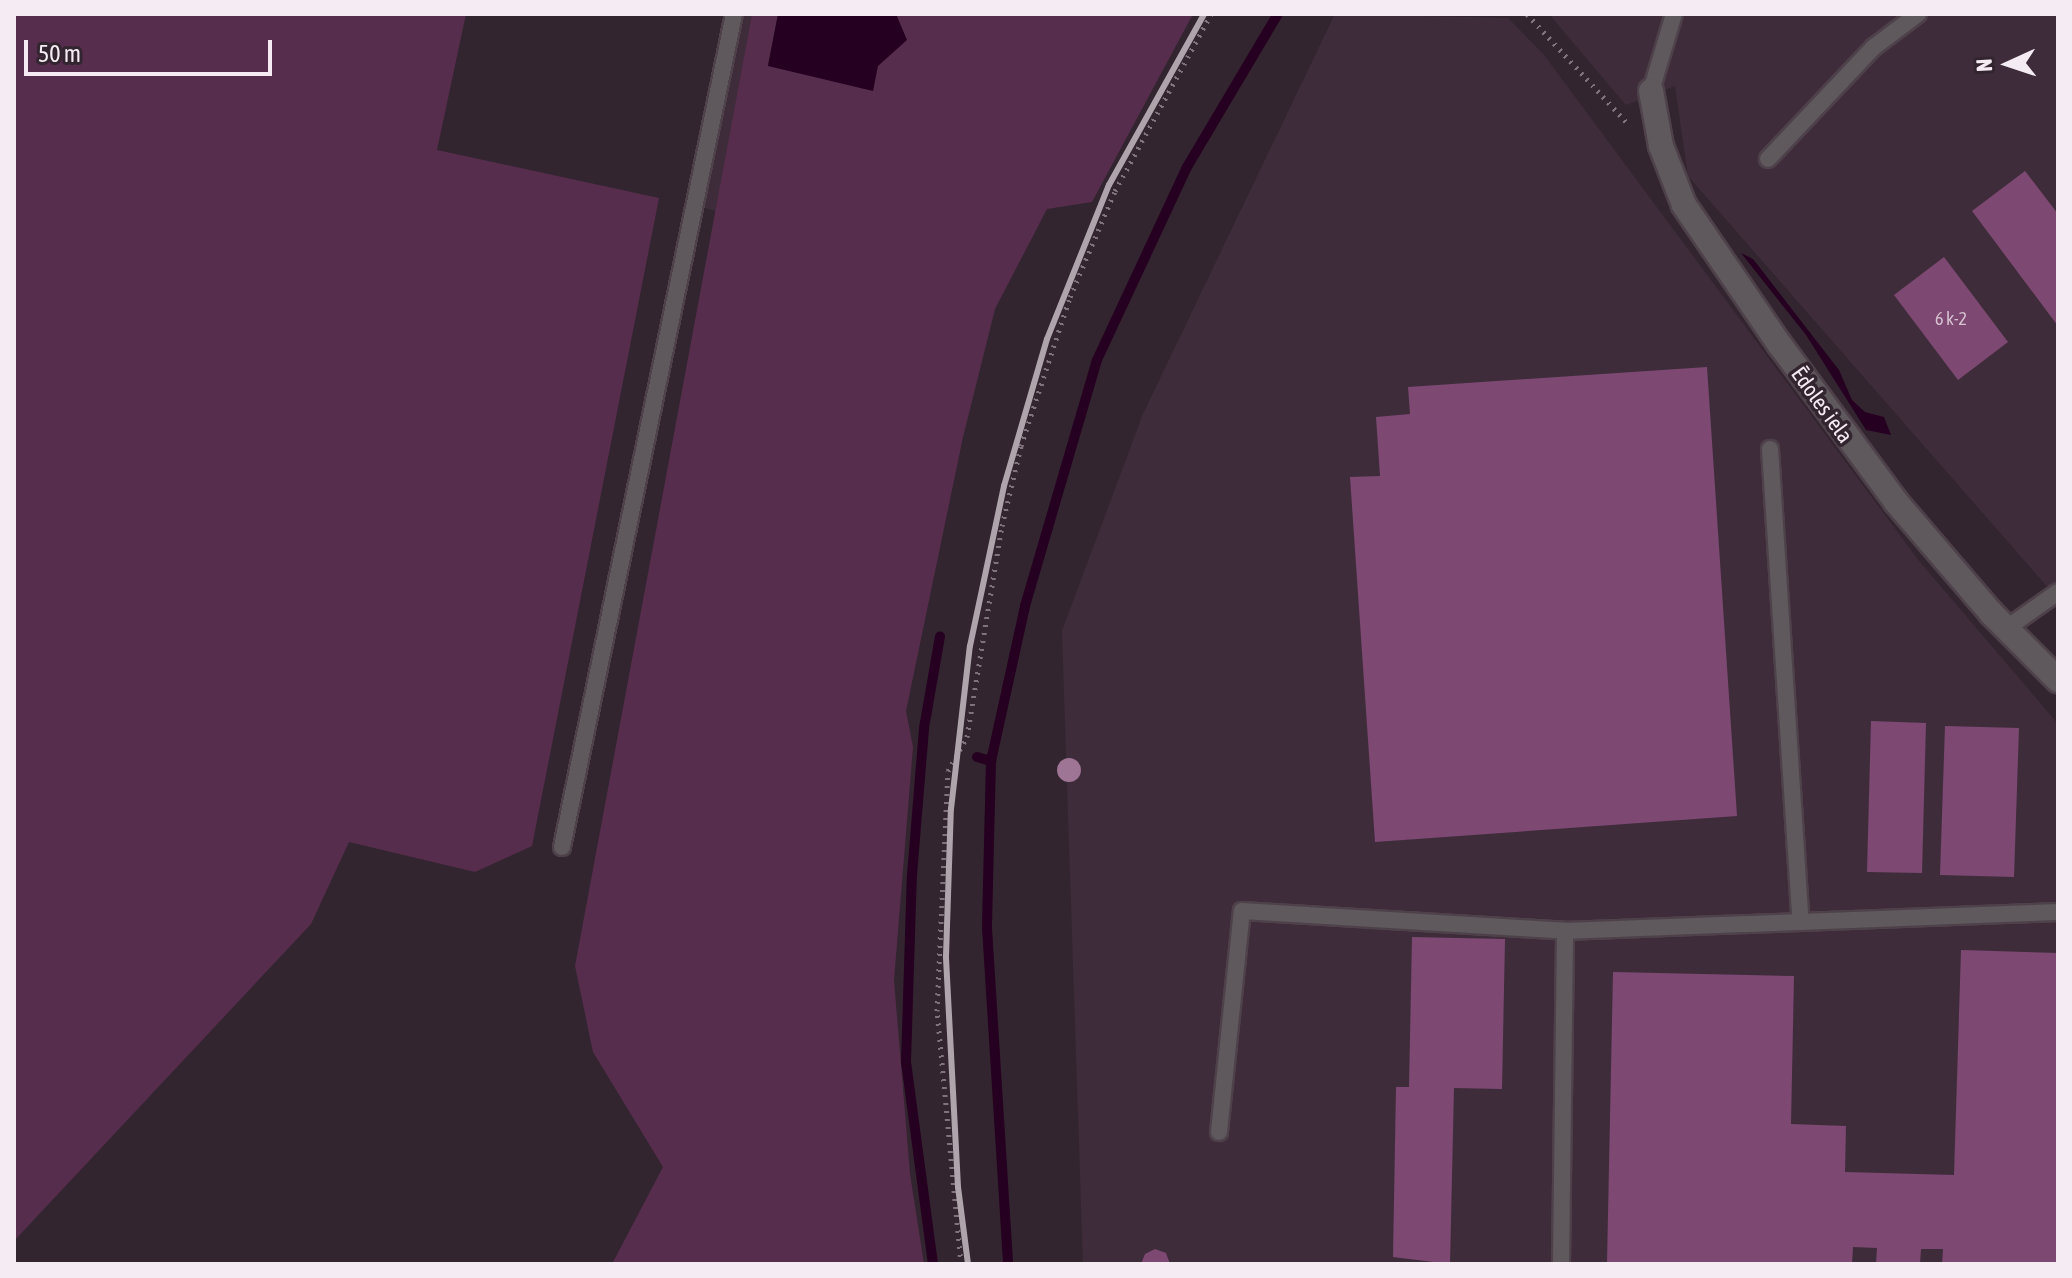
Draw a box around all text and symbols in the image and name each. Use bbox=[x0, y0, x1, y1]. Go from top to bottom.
scale bar bbox=[28, 24, 276, 74]
north arrow bbox=[1968, 24, 2048, 104]
text: 50 m bbox=[38, 40, 81, 67]
text: N bbox=[1971, 58, 1997, 72]
house number: 6 k-2 bbox=[1935, 308, 1967, 330]
street label: Ēdoles iela bbox=[1786, 362, 1858, 448]

